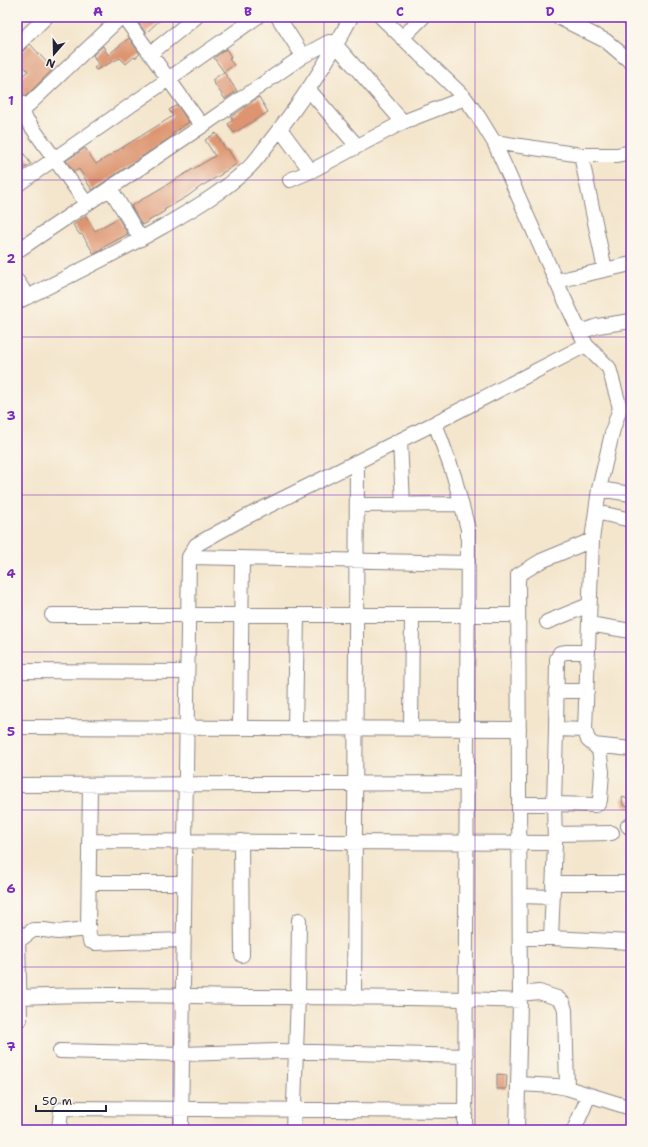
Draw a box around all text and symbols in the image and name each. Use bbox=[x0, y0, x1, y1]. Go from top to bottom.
text: A bbox=[93, 3, 103, 20]
text: B bbox=[244, 3, 252, 20]
text: C bbox=[396, 3, 404, 20]
text: D bbox=[545, 3, 555, 20]
north arrow bbox=[34, 34, 74, 74]
text: N bbox=[44, 54, 57, 71]
text: 1 bbox=[8, 92, 14, 109]
text: 2 bbox=[6, 250, 16, 267]
text: 3 bbox=[6, 407, 16, 424]
text: 4 bbox=[6, 565, 16, 582]
text: 5 bbox=[7, 723, 15, 740]
text: 6 bbox=[6, 880, 16, 897]
text: 7 bbox=[6, 1038, 16, 1055]
scale bar bbox=[36, 1087, 106, 1113]
text: 50 m bbox=[42, 1093, 72, 1109]

